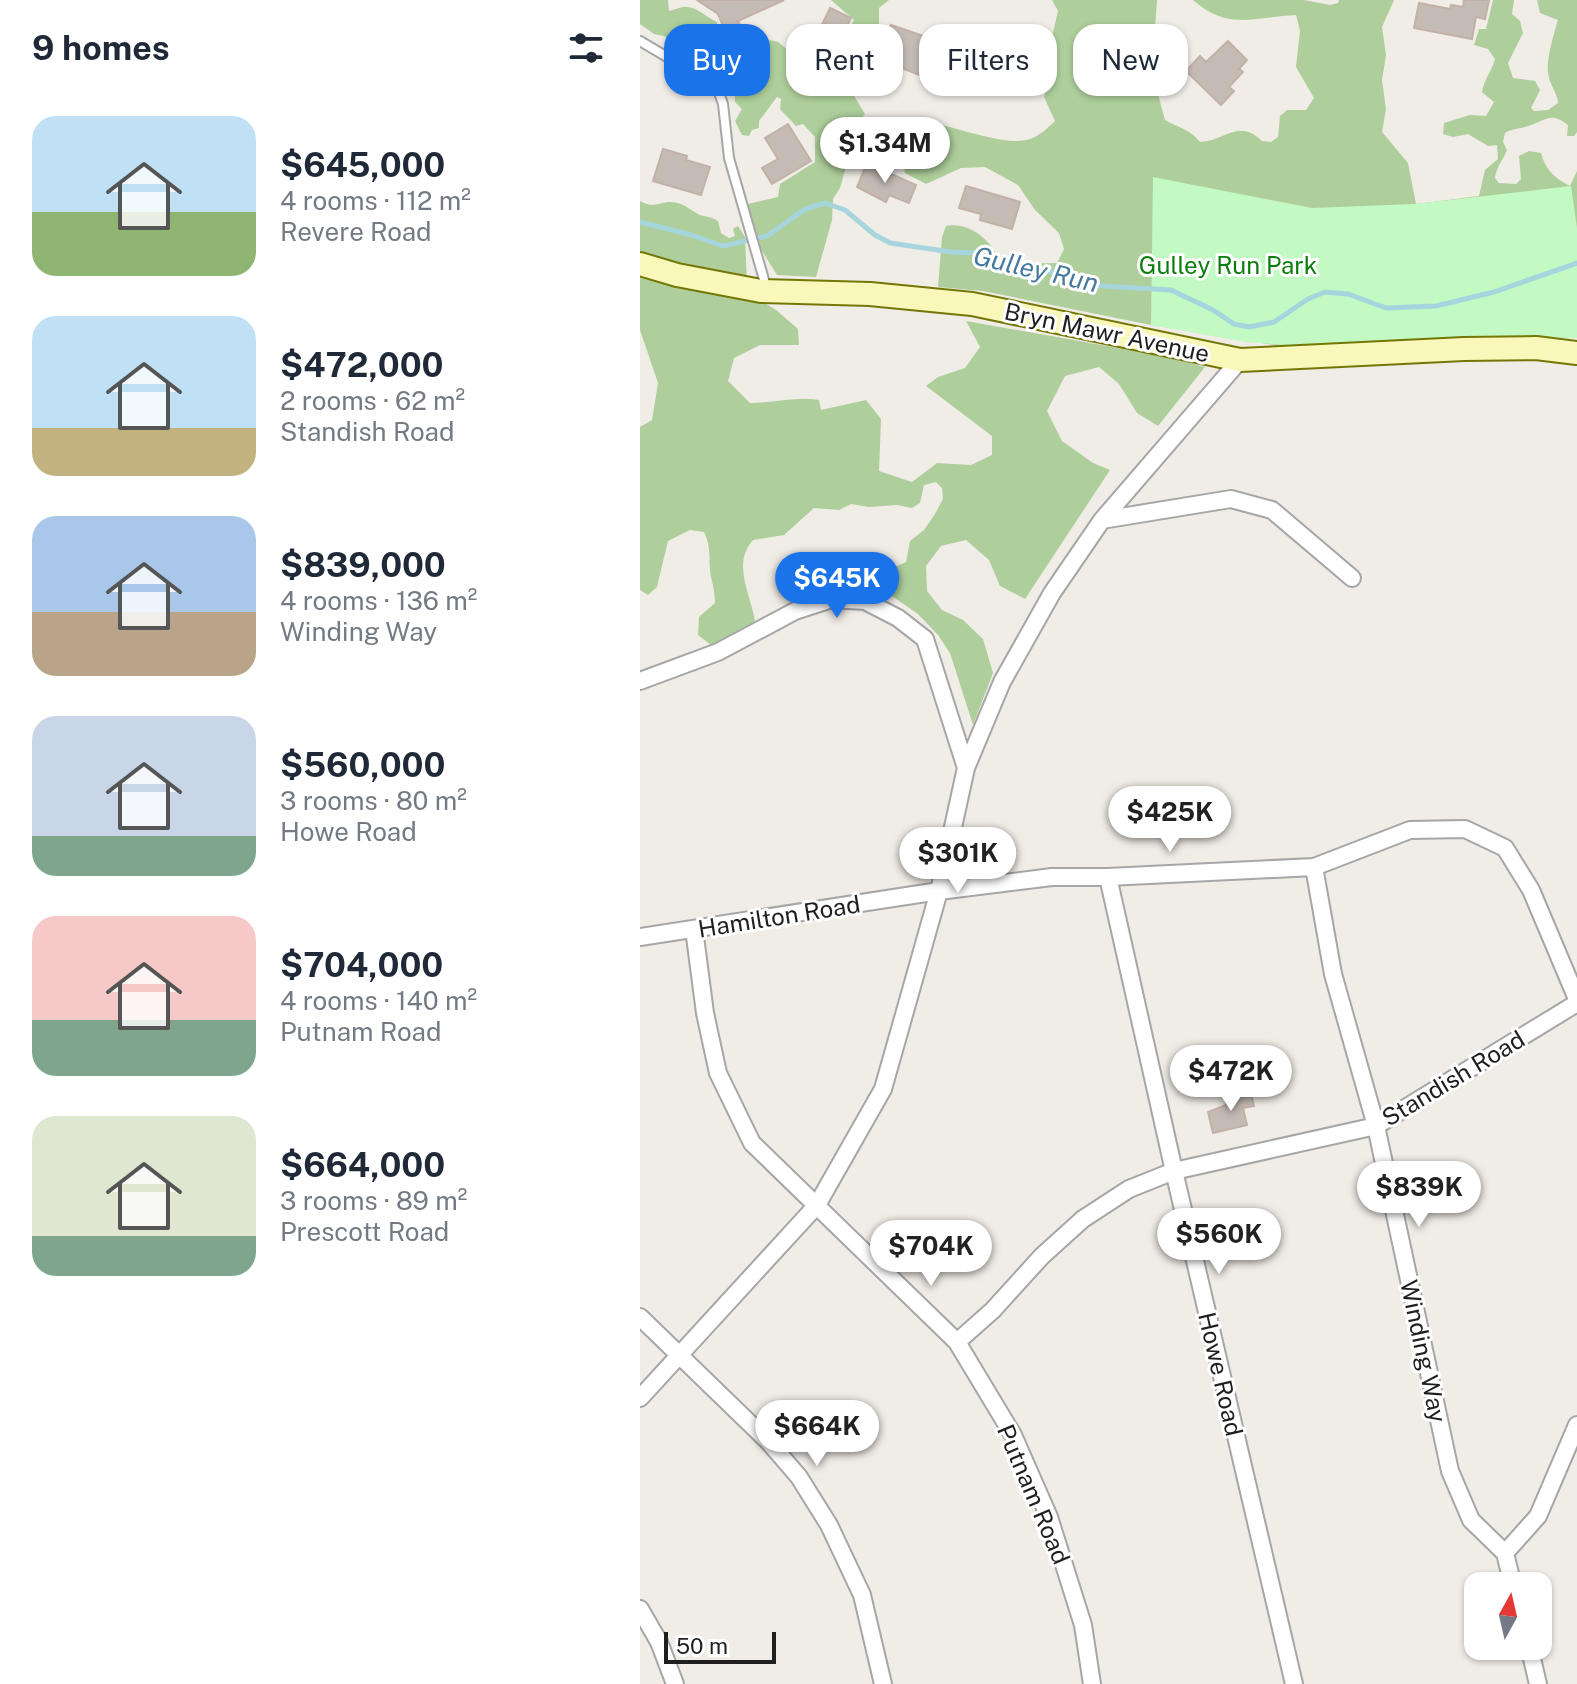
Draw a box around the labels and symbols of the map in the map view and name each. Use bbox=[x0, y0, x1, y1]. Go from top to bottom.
pin: $1.34M bbox=[820, 117, 950, 185]
water label: Gulley Run bbox=[971, 240, 1101, 298]
park label: Gulley Run Park bbox=[1139, 251, 1317, 279]
street label: Bryn Mawr Avenue bbox=[1002, 297, 1212, 367]
pin: $645K bbox=[781, 552, 893, 620]
pin: $425K bbox=[1114, 786, 1226, 854]
pin: $301K bbox=[902, 827, 1014, 895]
street label: Hamilton Road bbox=[696, 889, 862, 943]
street label: Standish Road bbox=[1377, 1025, 1529, 1131]
pin: $472K bbox=[1175, 1045, 1287, 1113]
pin: $839K bbox=[1363, 1161, 1475, 1229]
pin: $560K bbox=[1163, 1208, 1275, 1276]
pin: $704K bbox=[875, 1220, 987, 1288]
street label: Winding Way bbox=[1395, 1277, 1453, 1425]
street label: Howe Road bbox=[1193, 1309, 1249, 1439]
pin: $664K bbox=[761, 1400, 873, 1468]
street label: Putnam Road bbox=[992, 1420, 1076, 1568]
north arrow bbox=[1464, 1572, 1552, 1660]
scale bar bbox=[664, 1628, 776, 1664]

